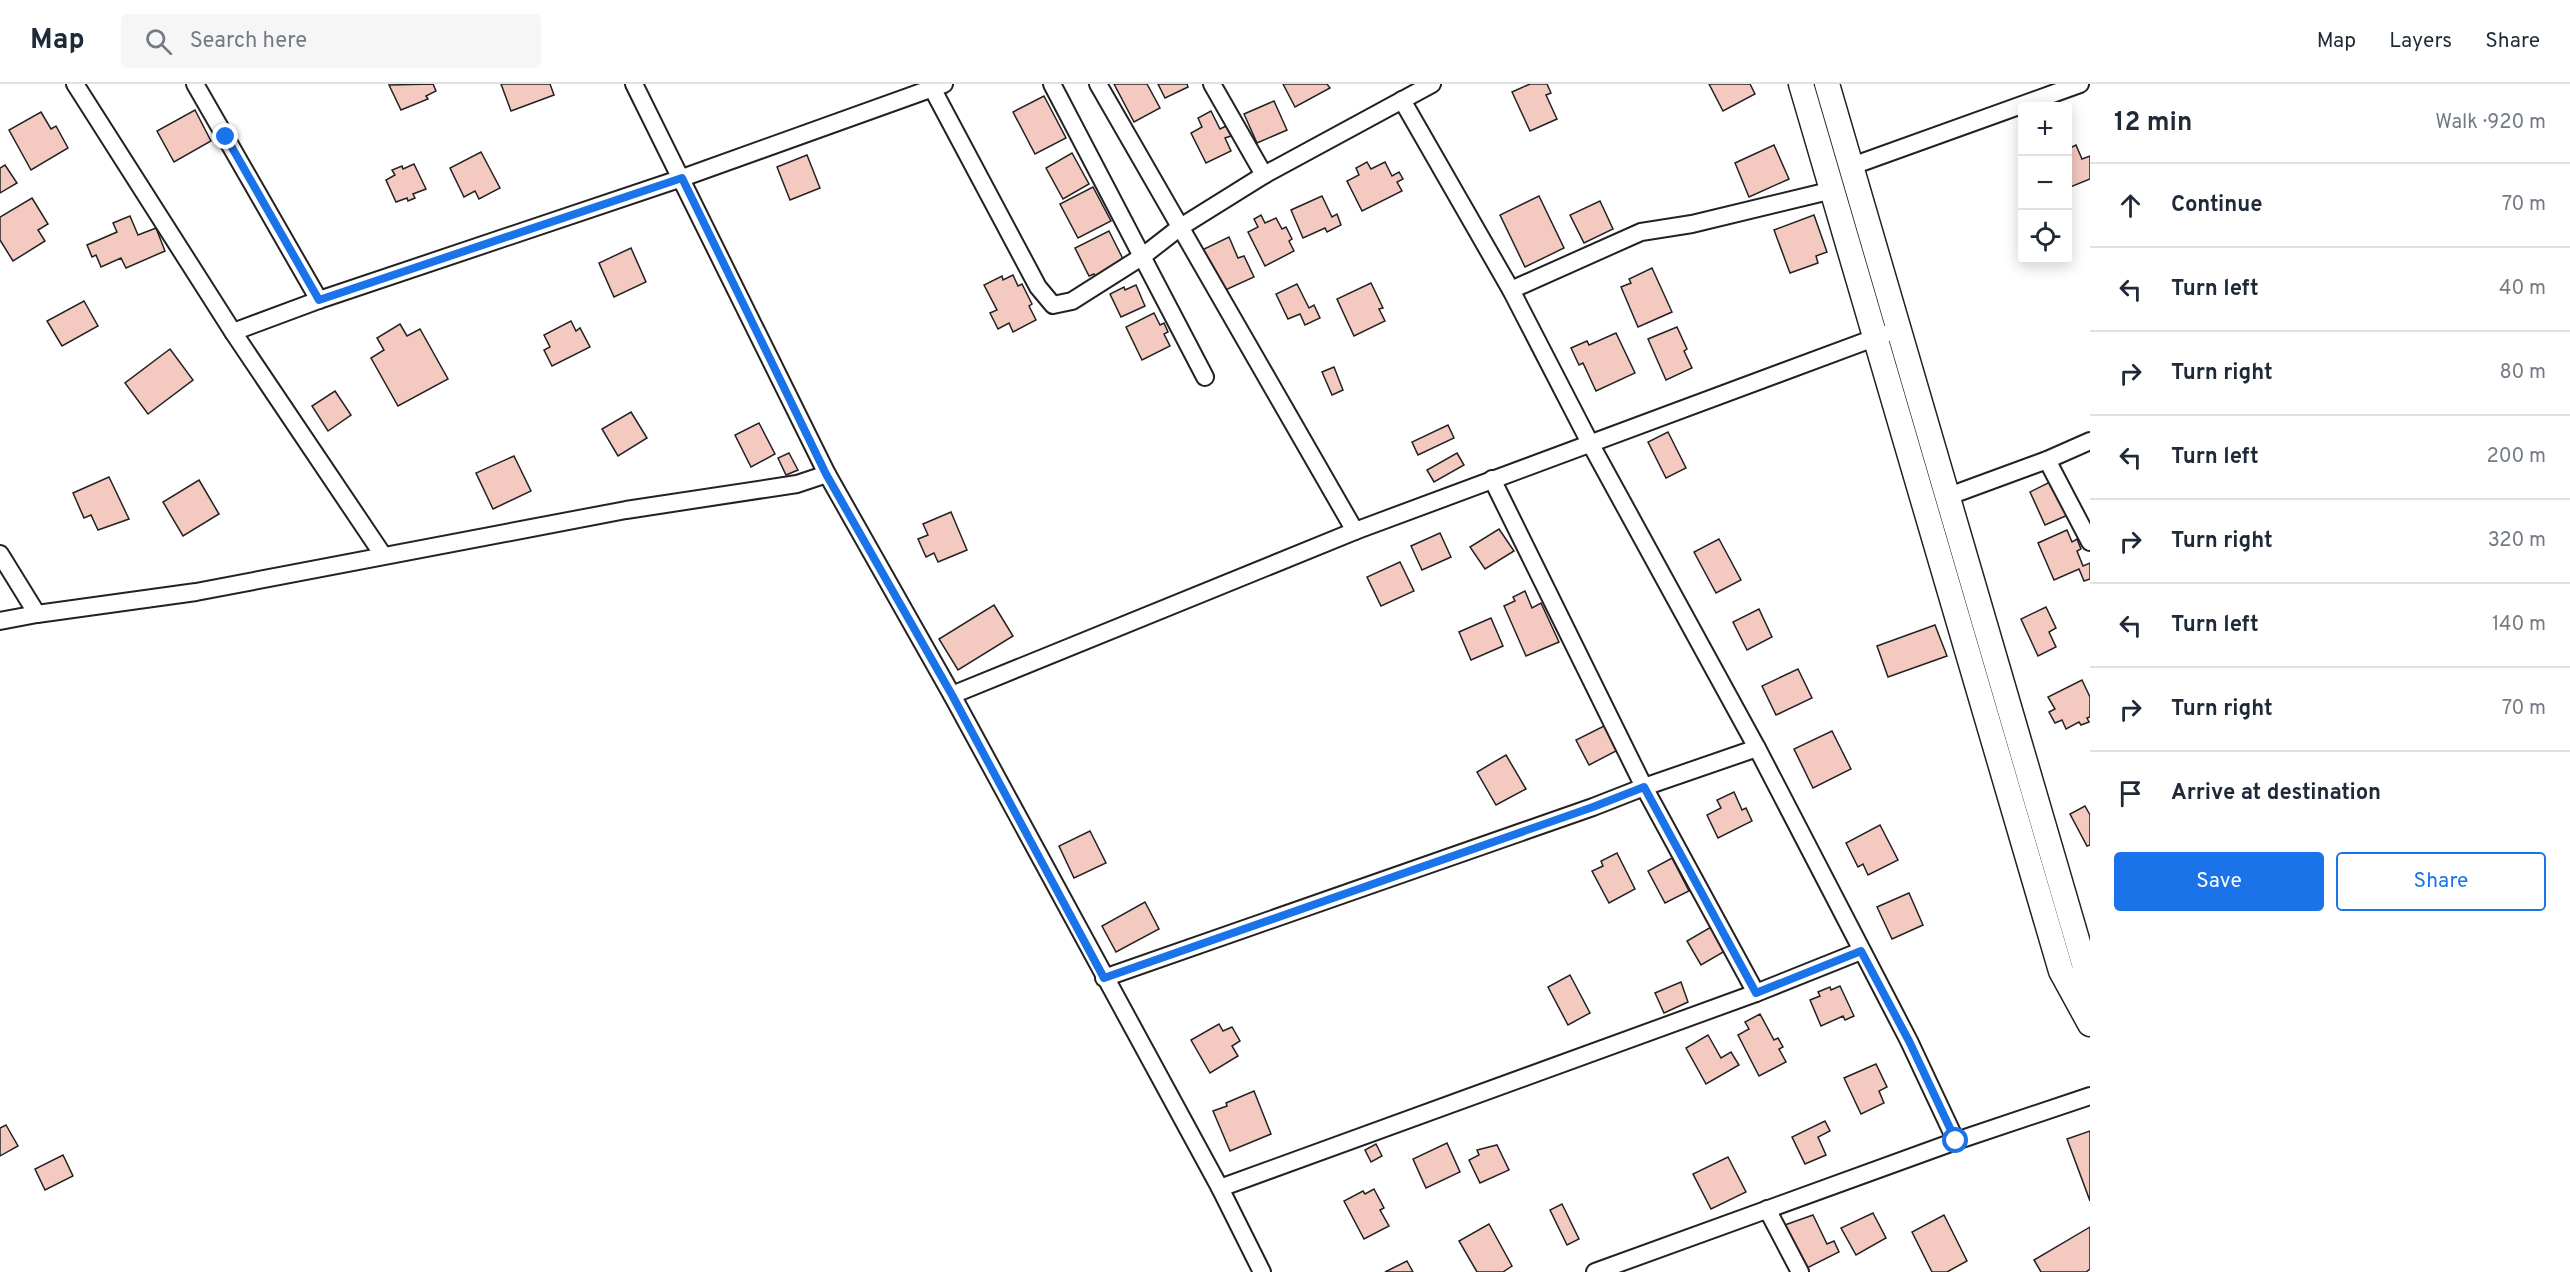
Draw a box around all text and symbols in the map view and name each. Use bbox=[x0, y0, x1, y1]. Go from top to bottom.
search box bbox=[121, 14, 541, 68]
text: Map bbox=[30, 23, 85, 59]
icon: search bbox=[142, 25, 175, 58]
text: Search here bbox=[190, 28, 307, 55]
text: Map bbox=[2317, 28, 2356, 55]
text: Layers bbox=[2389, 28, 2452, 55]
text: Share bbox=[2485, 28, 2540, 55]
map controls bbox=[2018, 102, 2072, 264]
button: + bbox=[2018, 102, 2072, 156]
text: 12 min bbox=[2114, 107, 2192, 140]
text: Walk · 920 m bbox=[2435, 110, 2546, 136]
route end bbox=[212, 123, 238, 149]
button: − bbox=[2018, 156, 2072, 210]
icon: ahead bbox=[2114, 189, 2147, 222]
text: Continue bbox=[2171, 192, 2262, 219]
text: 70 m bbox=[2502, 192, 2546, 218]
button: locate bbox=[2018, 210, 2072, 264]
icon: left bbox=[2114, 273, 2147, 306]
text: Turn left bbox=[2171, 276, 2259, 303]
text: 40 m bbox=[2499, 276, 2546, 302]
icon: right bbox=[2114, 357, 2147, 390]
text: Turn right bbox=[2171, 360, 2273, 387]
text: 80 m bbox=[2500, 360, 2546, 386]
icon: left bbox=[2114, 441, 2147, 474]
text: Turn left bbox=[2171, 444, 2259, 471]
text: 200 m bbox=[2487, 444, 2546, 470]
icon: right bbox=[2114, 525, 2147, 558]
text: Turn right bbox=[2171, 528, 2273, 555]
text: 320 m bbox=[2488, 528, 2546, 554]
icon: left bbox=[2114, 609, 2147, 642]
text: Turn left bbox=[2171, 612, 2259, 639]
text: 140 m bbox=[2492, 612, 2546, 638]
icon: right bbox=[2114, 693, 2147, 726]
text: Turn right bbox=[2171, 696, 2273, 723]
text: 70 m bbox=[2502, 696, 2546, 722]
icon: arrive bbox=[2114, 777, 2147, 810]
text: Arrive at destination bbox=[2171, 780, 2381, 807]
button: Save bbox=[2114, 852, 2324, 911]
button: Share bbox=[2336, 852, 2546, 911]
route start bbox=[1942, 1127, 1968, 1153]

